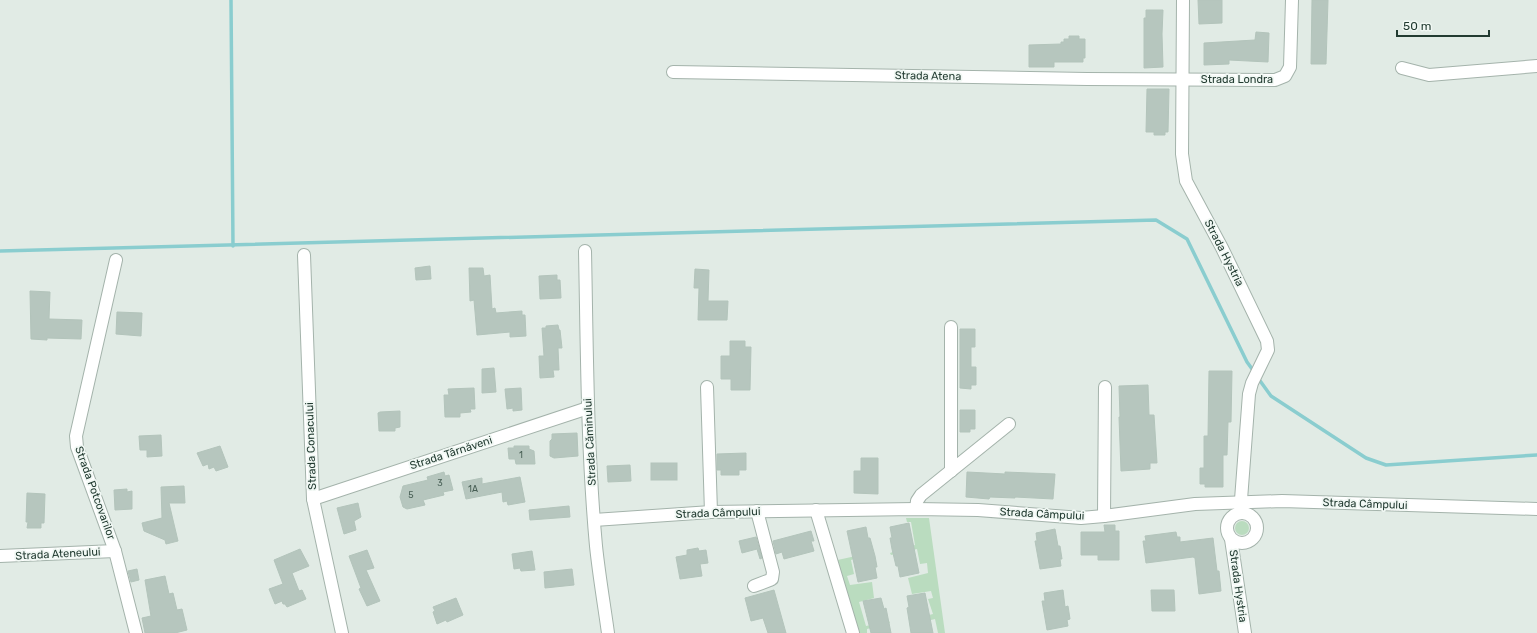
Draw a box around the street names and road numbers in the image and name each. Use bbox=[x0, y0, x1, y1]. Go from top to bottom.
street label: Strada Atena bbox=[895, 69, 961, 83]
street label: Strada Londra bbox=[1201, 73, 1273, 86]
street label: Strada Hystria bbox=[1202, 217, 1246, 289]
street label: Strada Căminului bbox=[581, 398, 599, 486]
street label: Strada Conacului bbox=[303, 402, 319, 490]
street label: Strada Târnăveni bbox=[408, 434, 494, 472]
street label: Strada Potcovarilor bbox=[72, 445, 118, 542]
street label: Strada Câmpului bbox=[1322, 496, 1408, 512]
street label: Strada Câmpului bbox=[675, 505, 761, 521]
street label: Strada Câmpului bbox=[999, 505, 1085, 523]
street label: Strada Ateneului bbox=[15, 545, 101, 563]
street label: Strada Hystria bbox=[1226, 549, 1250, 623]

